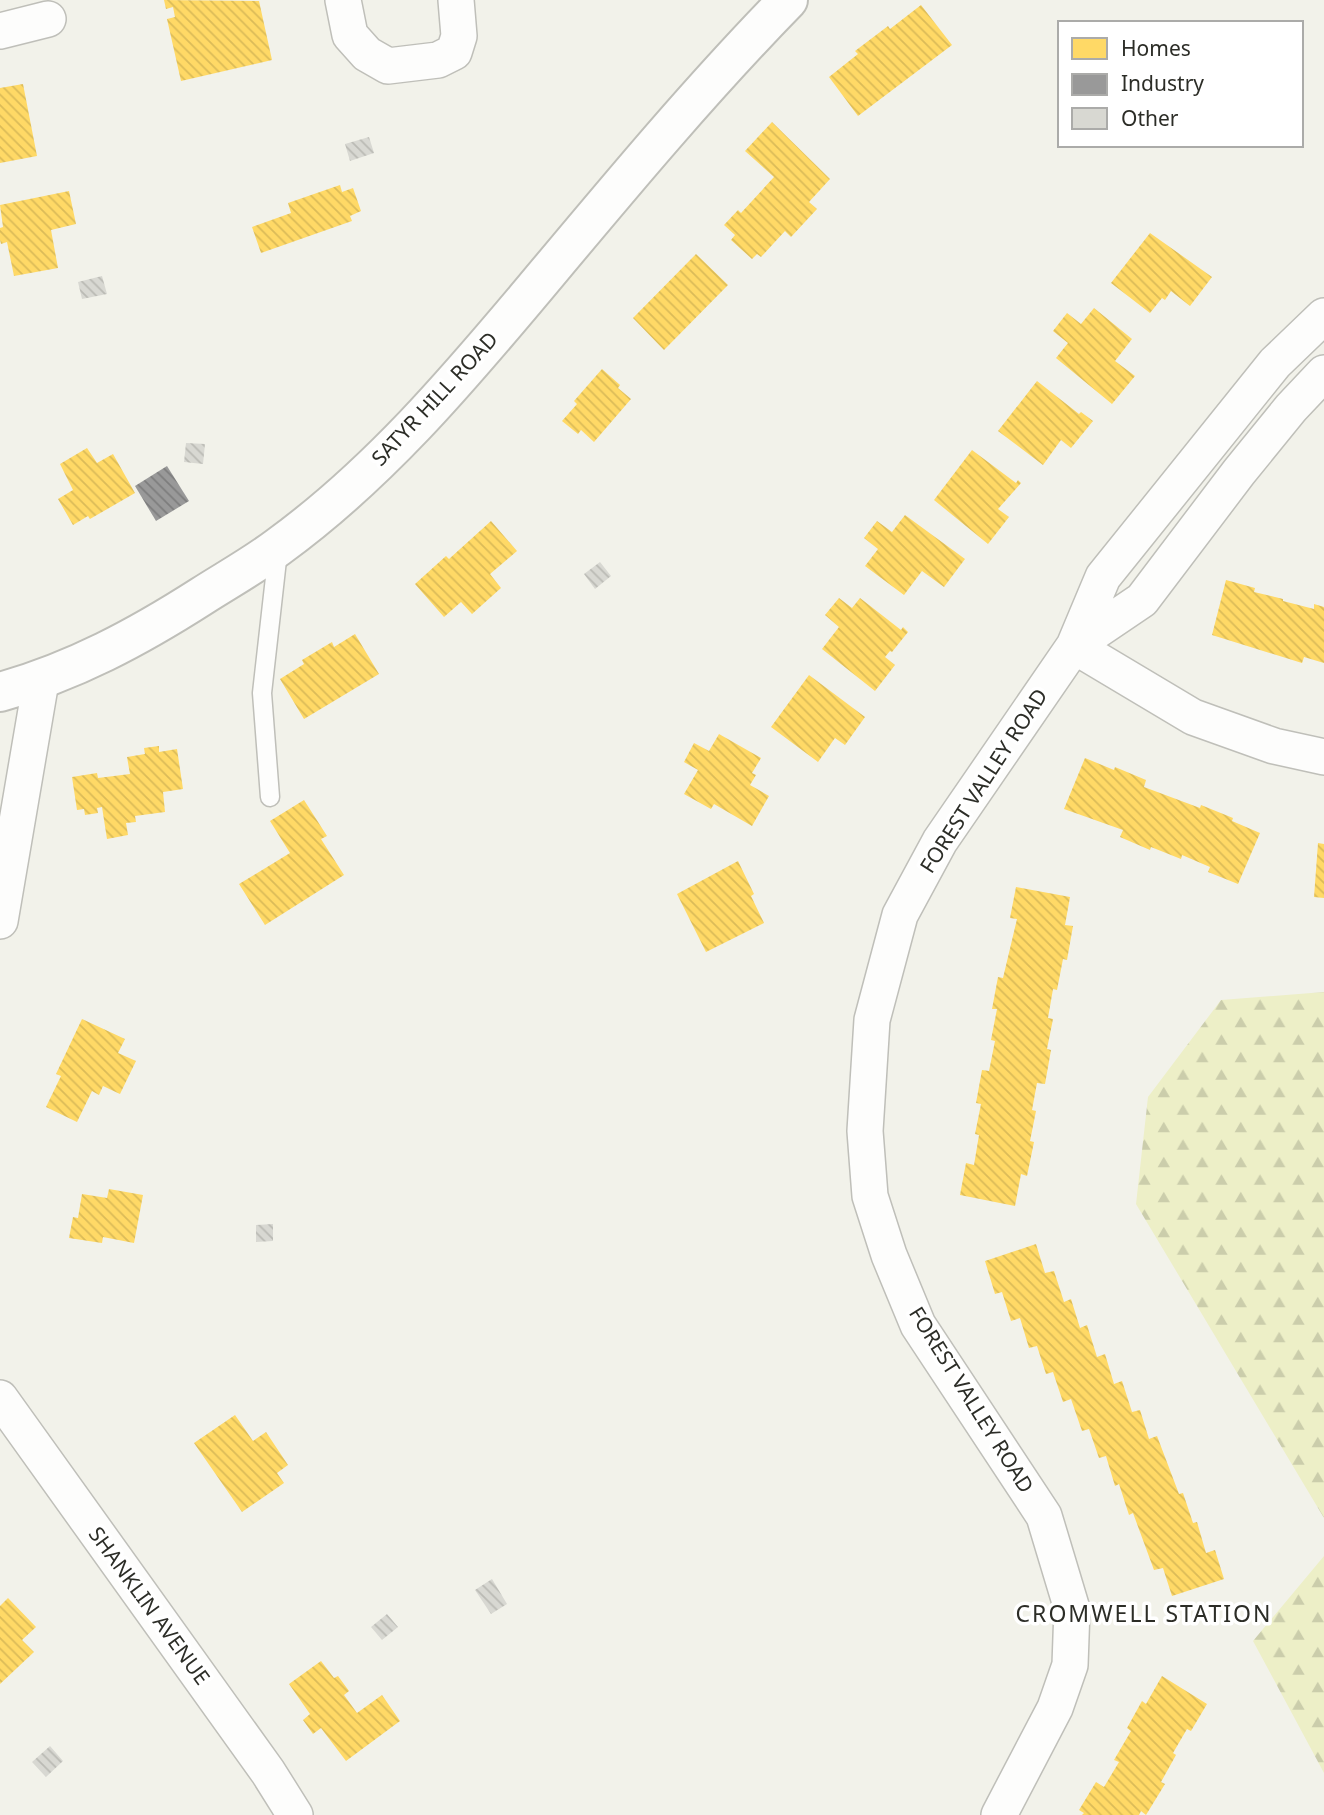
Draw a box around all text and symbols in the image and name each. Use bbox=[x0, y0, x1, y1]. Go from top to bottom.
legend bbox=[1058, 21, 1303, 147]
text: Homes bbox=[1121, 34, 1191, 62]
text: Industry bbox=[1121, 69, 1204, 97]
text: Other bbox=[1121, 104, 1179, 132]
street label: SATYR HILL ROAD bbox=[365, 325, 504, 471]
street label: FOREST VALLEY ROAD bbox=[913, 683, 1053, 878]
street label: FOREST VALLEY ROAD bbox=[903, 1301, 1041, 1498]
street label: SHANKLIN AVENUE bbox=[83, 1521, 217, 1690]
district label: CROMWELL STATION bbox=[1016, 1597, 1272, 1629]

